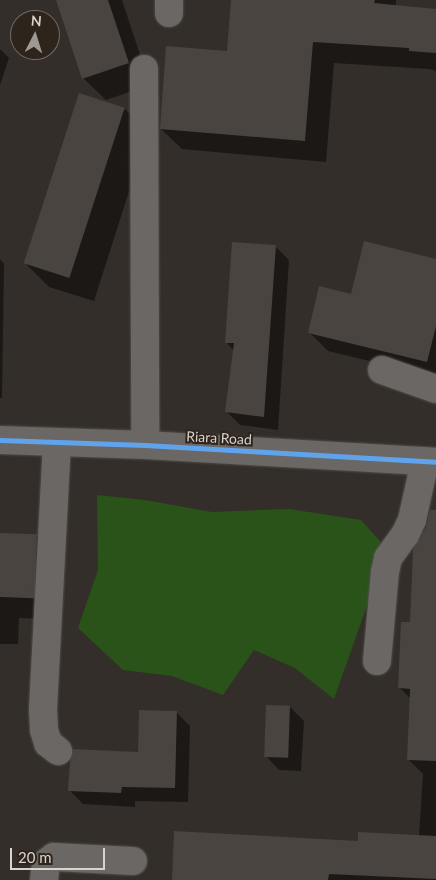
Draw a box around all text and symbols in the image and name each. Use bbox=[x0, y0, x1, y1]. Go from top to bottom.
north arrow bbox=[10, 10, 60, 60]
text: N bbox=[30, 12, 42, 29]
street label: Riara Road bbox=[186, 428, 252, 448]
scale bar bbox=[12, 838, 108, 870]
text: 20 m bbox=[18, 848, 52, 866]

